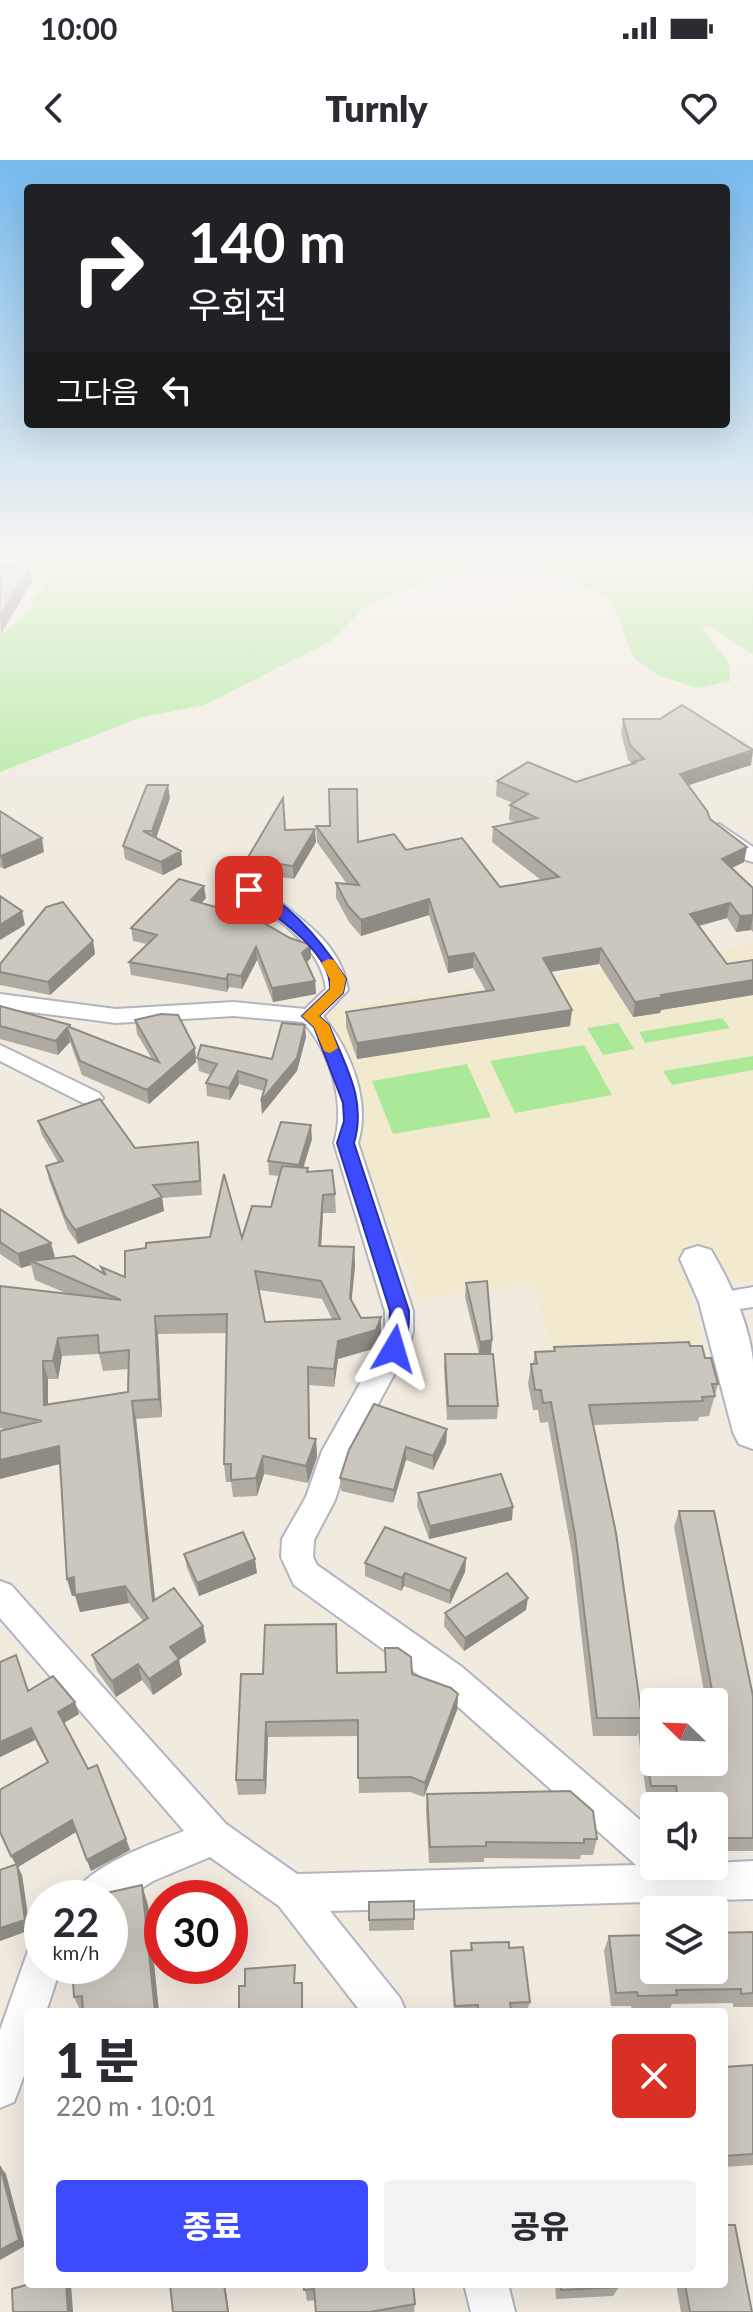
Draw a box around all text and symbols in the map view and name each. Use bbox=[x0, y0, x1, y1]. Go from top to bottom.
text: 10:00 bbox=[40, 10, 117, 46]
icon: back bbox=[32, 86, 76, 130]
text: Turnly bbox=[325, 86, 428, 130]
icon: heart bbox=[677, 86, 721, 130]
text: 140 m bbox=[188, 208, 346, 275]
icon: right bbox=[56, 216, 160, 320]
text: 우회전 bbox=[188, 282, 287, 326]
icon: left bbox=[155, 368, 199, 412]
text: 그다음 bbox=[56, 373, 139, 409]
pin bbox=[215, 856, 283, 924]
icon: arrive bbox=[227, 868, 271, 912]
position arrow bbox=[352, 1307, 436, 1391]
north arrow bbox=[640, 1688, 728, 1776]
map controls bbox=[640, 1688, 728, 1984]
button: sound bbox=[640, 1792, 728, 1880]
speed limit sign: 30 bbox=[144, 1880, 248, 1984]
button: layers bbox=[640, 1896, 728, 1984]
text: 22 bbox=[53, 1898, 99, 1946]
text: km/h bbox=[53, 1940, 99, 1964]
text: 1 분 bbox=[56, 2031, 139, 2088]
button: close bbox=[612, 2034, 696, 2118]
text: 220 m · 10:01 bbox=[56, 2090, 216, 2122]
button: 종료 bbox=[56, 2180, 368, 2272]
button: 공유 bbox=[384, 2180, 696, 2272]

